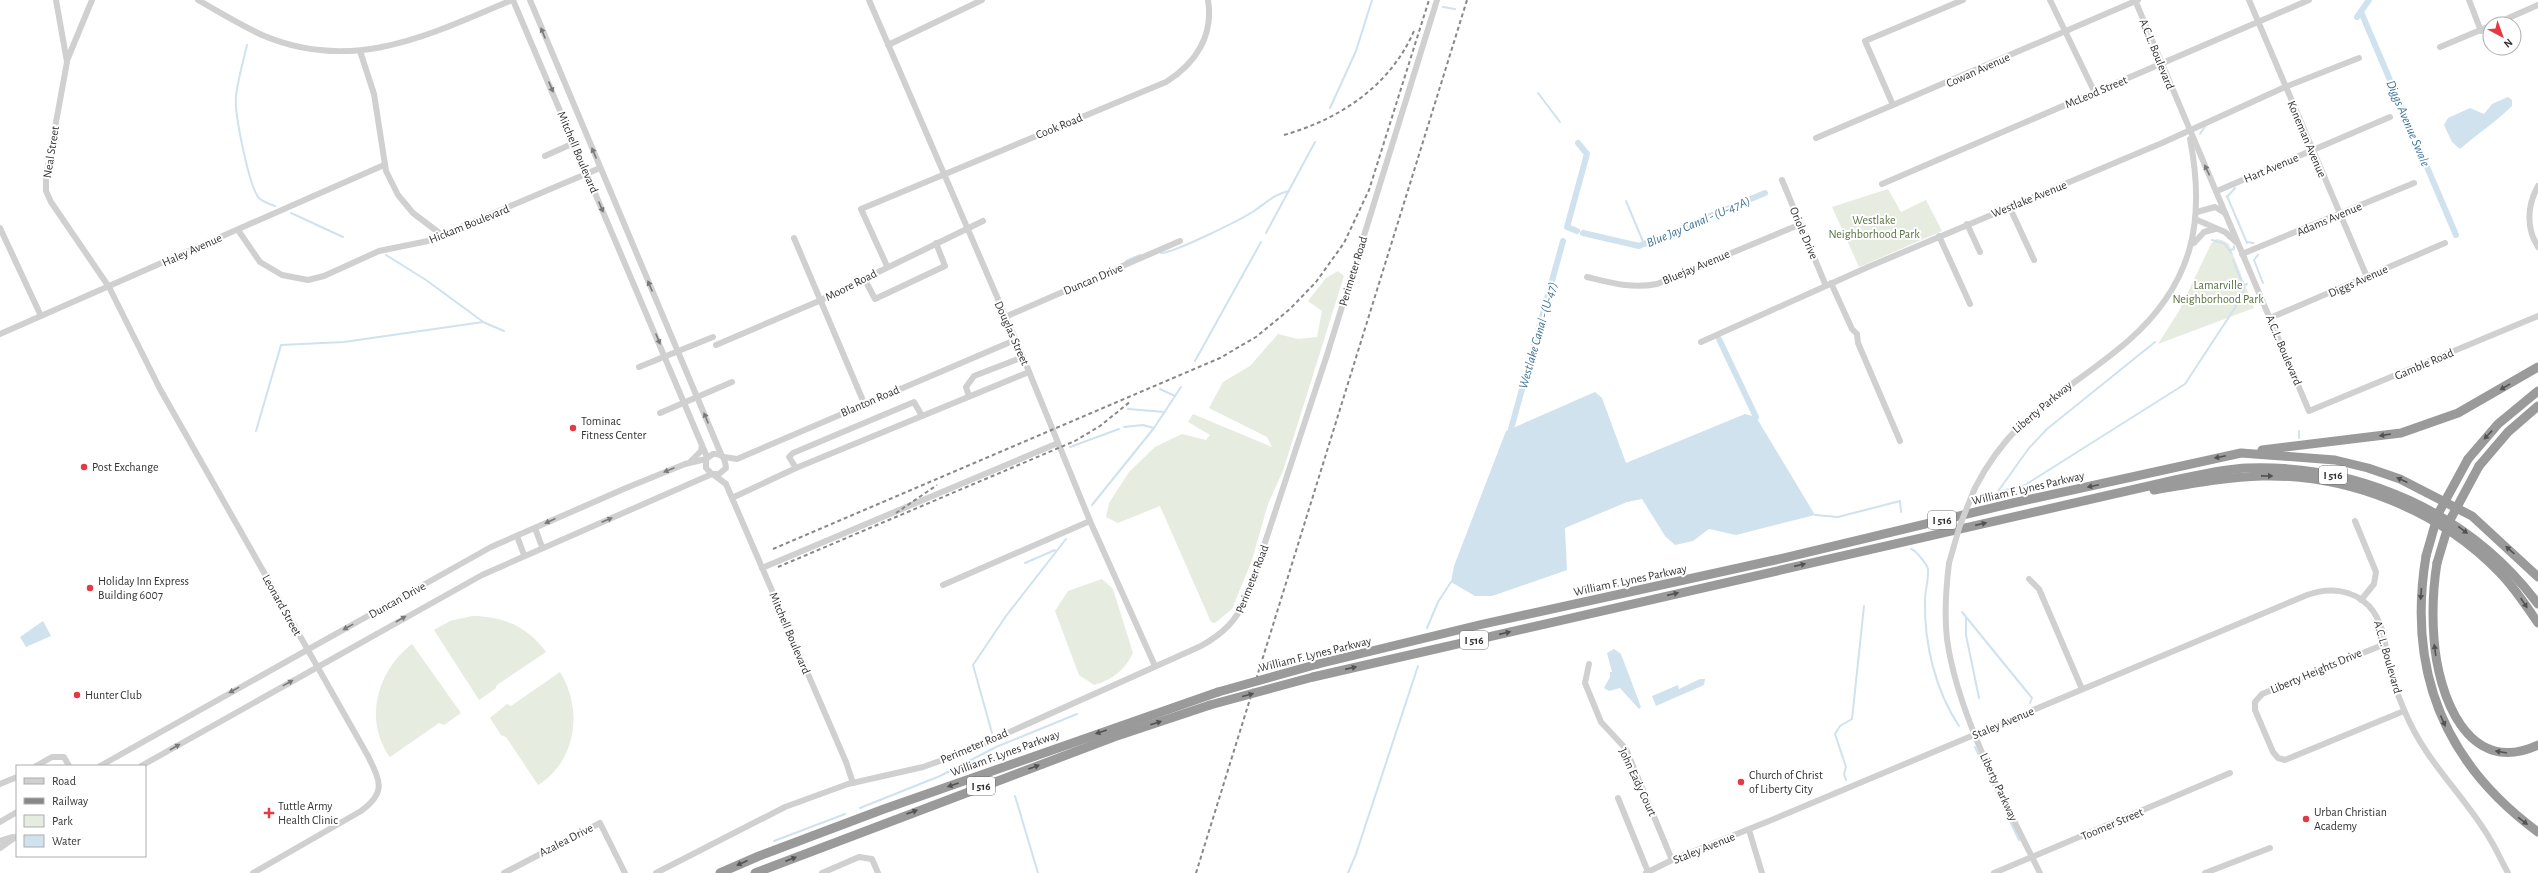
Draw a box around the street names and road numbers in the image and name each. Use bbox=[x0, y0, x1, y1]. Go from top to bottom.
street label: A.C.L. Boulevard bbox=[2137, 17, 2177, 91]
street label: Cowan Avenue bbox=[1944, 51, 2012, 89]
street label: McLeod Street bbox=[2063, 73, 2129, 110]
street label: Koneman Avenue bbox=[2285, 99, 2329, 179]
street label: Mitchell Boulevard bbox=[555, 109, 601, 195]
street label: Cook Road bbox=[1034, 111, 1084, 141]
street label: Neal Street bbox=[41, 125, 61, 179]
street label: Hart Avenue bbox=[2242, 151, 2300, 185]
street label: Westlake Avenue bbox=[1990, 178, 2068, 220]
street label: Adams Avenue bbox=[2295, 200, 2363, 238]
street label: Hickam Boulevard bbox=[427, 202, 511, 246]
street label: Oriole Drive bbox=[1788, 205, 1820, 261]
street label: Haley Avenue bbox=[160, 231, 224, 269]
street label: Perimeter Road bbox=[1337, 235, 1369, 307]
street label: Bluejay Avenue bbox=[1661, 247, 1732, 287]
street label: Duncan Drive bbox=[1062, 261, 1124, 297]
street label: Diggs Avenue bbox=[2326, 263, 2390, 299]
street label: Moore Road bbox=[823, 267, 879, 303]
street label: Douglas Street bbox=[993, 299, 1032, 367]
street label: A.C.L. Boulevard bbox=[2264, 313, 2304, 387]
street label: Gamble Road bbox=[2393, 346, 2455, 382]
street label: Liberty Parkway bbox=[2010, 379, 2075, 436]
street label: Blanton Road bbox=[839, 383, 901, 419]
road number: I 516 bbox=[2319, 466, 2347, 484]
street label: William F. Lynes Parkway bbox=[1971, 469, 2086, 508]
road number: I 516 bbox=[1928, 511, 1956, 529]
street label: Perimeter Road bbox=[1233, 543, 1271, 615]
street label: William F. Lynes Parkway bbox=[1572, 562, 1688, 599]
street label: Leonard Street bbox=[260, 572, 304, 638]
street label: Duncan Drive bbox=[367, 579, 427, 621]
street label: Mitchell Boulevard bbox=[767, 590, 813, 676]
street label: A.C.L. Boulevard bbox=[2372, 619, 2404, 695]
road number: I 516 bbox=[1460, 631, 1488, 649]
street label: William F. Lynes Parkway bbox=[1258, 634, 1373, 675]
street label: Liberty Heights Drive bbox=[2269, 646, 2364, 697]
street label: Staley Avenue bbox=[1970, 705, 2036, 742]
street label: Perimeter Road bbox=[938, 726, 1010, 766]
street label: William F. Lynes Parkway bbox=[949, 728, 1062, 779]
street label: John Eady Court bbox=[1616, 746, 1659, 818]
street label: Liberty Parkway bbox=[1977, 751, 2020, 823]
road number: I 516 bbox=[967, 777, 995, 795]
street label: Toomer Street bbox=[2079, 806, 2145, 842]
street label: Azalea Drive bbox=[537, 821, 595, 859]
street label: Staley Avenue bbox=[1671, 830, 1737, 867]

